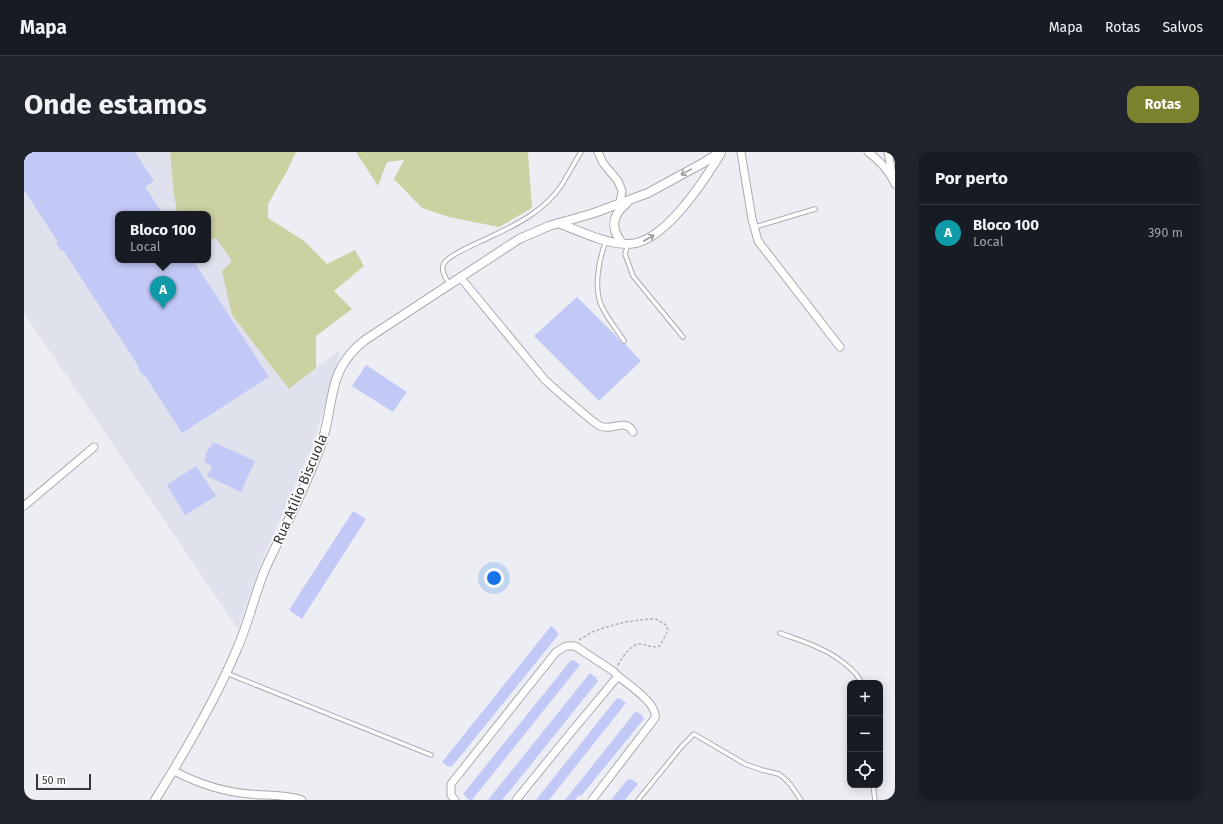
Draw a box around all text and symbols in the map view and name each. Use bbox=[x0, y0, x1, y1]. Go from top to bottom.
text: Mapa bbox=[20, 16, 67, 39]
text: Mapa bbox=[1049, 19, 1083, 36]
text: Rotas bbox=[1105, 19, 1140, 36]
text: Salvos bbox=[1162, 19, 1203, 36]
button: Rotas bbox=[1127, 86, 1199, 123]
text: Onde estamos bbox=[24, 88, 207, 121]
text: Por perto bbox=[935, 168, 1008, 189]
one-way arrow bbox=[681, 169, 693, 176]
popup bbox=[115, 211, 211, 263]
text: Bloco 100 bbox=[973, 216, 1039, 234]
text: Bloco 100 bbox=[130, 221, 196, 239]
text: A bbox=[944, 225, 952, 240]
text: 390 m bbox=[1148, 225, 1183, 240]
one-way arrow bbox=[643, 233, 655, 241]
text: Local bbox=[973, 234, 1004, 249]
text: Local bbox=[130, 239, 161, 254]
pin: A bbox=[150, 276, 176, 309]
street label: Rua Atílio Biscuola bbox=[269, 431, 331, 547]
your location bbox=[484, 568, 504, 588]
map controls bbox=[847, 680, 883, 788]
button: + bbox=[847, 680, 883, 716]
button: − bbox=[847, 716, 883, 752]
button: locate bbox=[847, 752, 883, 788]
scale bar bbox=[36, 772, 91, 791]
text: 50 m bbox=[42, 774, 66, 787]

